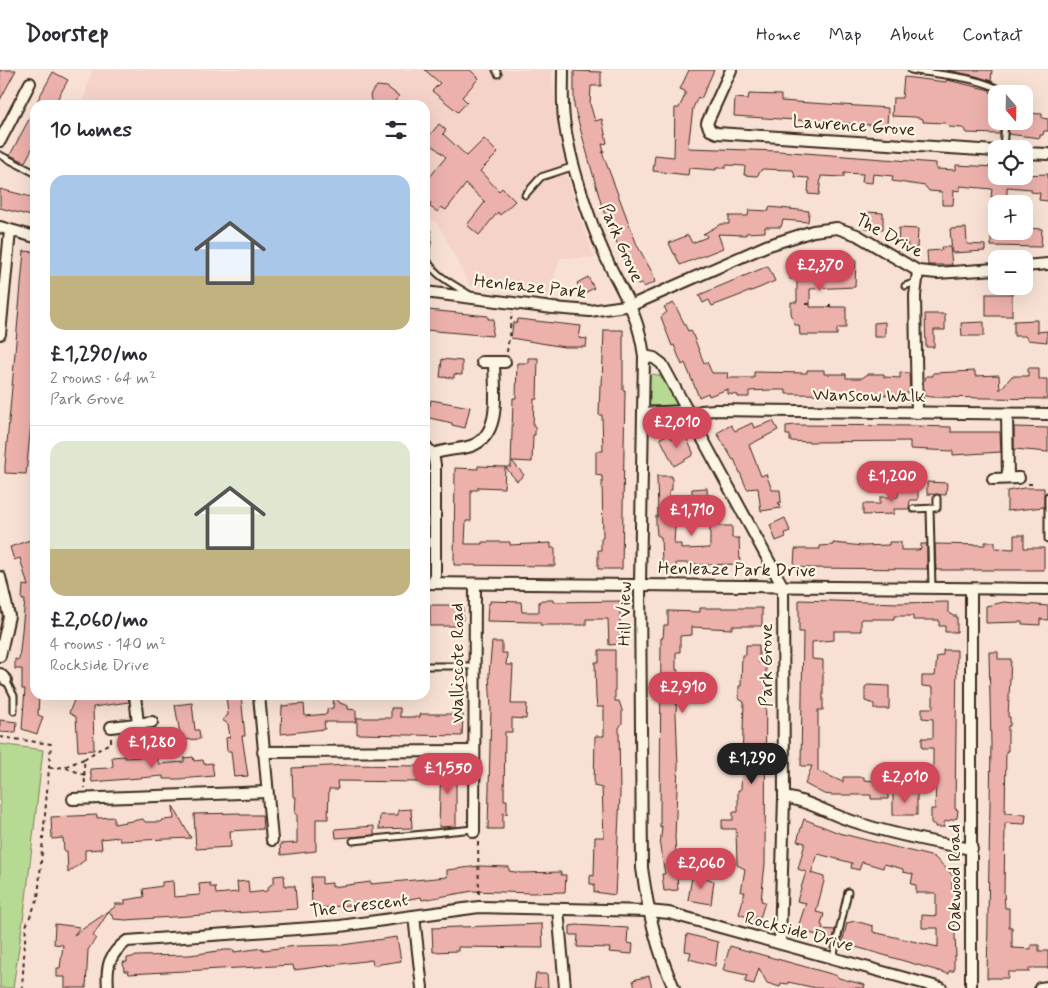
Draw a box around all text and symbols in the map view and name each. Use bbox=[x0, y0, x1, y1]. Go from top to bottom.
text: Doorstep bbox=[25, 19, 109, 50]
text: Home bbox=[756, 23, 801, 47]
text: Map bbox=[829, 23, 862, 47]
text: About bbox=[890, 23, 934, 47]
text: Contact bbox=[962, 23, 1023, 47]
north arrow bbox=[988, 85, 1032, 130]
map controls bbox=[988, 85, 1033, 295]
street label: Lawrence Grove bbox=[792, 110, 916, 142]
text: 10 homes bbox=[50, 116, 132, 144]
icon: filters bbox=[382, 116, 410, 144]
button: locate bbox=[988, 140, 1033, 185]
button: + bbox=[988, 195, 1033, 240]
street label: Park Grove bbox=[593, 200, 649, 286]
icon: home bbox=[185, 208, 275, 298]
street label: The Drive bbox=[851, 208, 927, 264]
pin: £2,370 bbox=[779, 250, 861, 292]
button: − bbox=[988, 250, 1033, 295]
text: £2,370 bbox=[796, 255, 844, 276]
street label: Henleaze Park bbox=[473, 269, 587, 305]
text: £1,290/mo bbox=[50, 340, 147, 368]
text: 2 rooms · 64 m² bbox=[50, 368, 156, 389]
street label: Wanscow Walk bbox=[812, 383, 926, 409]
text: Park Grove bbox=[50, 389, 124, 410]
pin: £2,010 bbox=[636, 406, 718, 449]
text: £2,010 bbox=[654, 412, 700, 433]
pin: £1,200 bbox=[851, 460, 933, 503]
text: £1,200 bbox=[868, 466, 916, 487]
icon: home bbox=[185, 473, 275, 563]
pin: £1,710 bbox=[651, 494, 733, 537]
text: £1,710 bbox=[669, 500, 715, 521]
street label: Henleaze Park Drive bbox=[658, 557, 816, 583]
street label: Hill View bbox=[613, 582, 637, 646]
street label: Walliscote Road bbox=[446, 603, 470, 723]
text: £2,060/mo bbox=[50, 606, 148, 634]
street label: Park Grove bbox=[755, 623, 779, 707]
text: 4 rooms · 140 m² bbox=[50, 634, 166, 655]
text: Rockside Drive bbox=[50, 655, 149, 676]
pin: £2,910 bbox=[642, 672, 724, 714]
text: £2,910 bbox=[659, 677, 707, 698]
pin: £1,280 bbox=[111, 726, 193, 769]
text: £1,280 bbox=[128, 732, 176, 753]
pin: £1,290 bbox=[711, 742, 793, 785]
text: £1,290 bbox=[728, 748, 776, 769]
pin: £1,550 bbox=[407, 752, 489, 795]
text: £1,550 bbox=[424, 758, 472, 779]
pin: £2,010 bbox=[864, 762, 946, 804]
text: £2,010 bbox=[882, 767, 928, 788]
street label: Oakwood Road bbox=[943, 824, 967, 932]
pin: £2,060 bbox=[660, 848, 742, 890]
text: £2,060 bbox=[677, 853, 725, 874]
street label: The Crescent bbox=[308, 888, 410, 924]
street label: Rockside Drive bbox=[742, 906, 856, 958]

